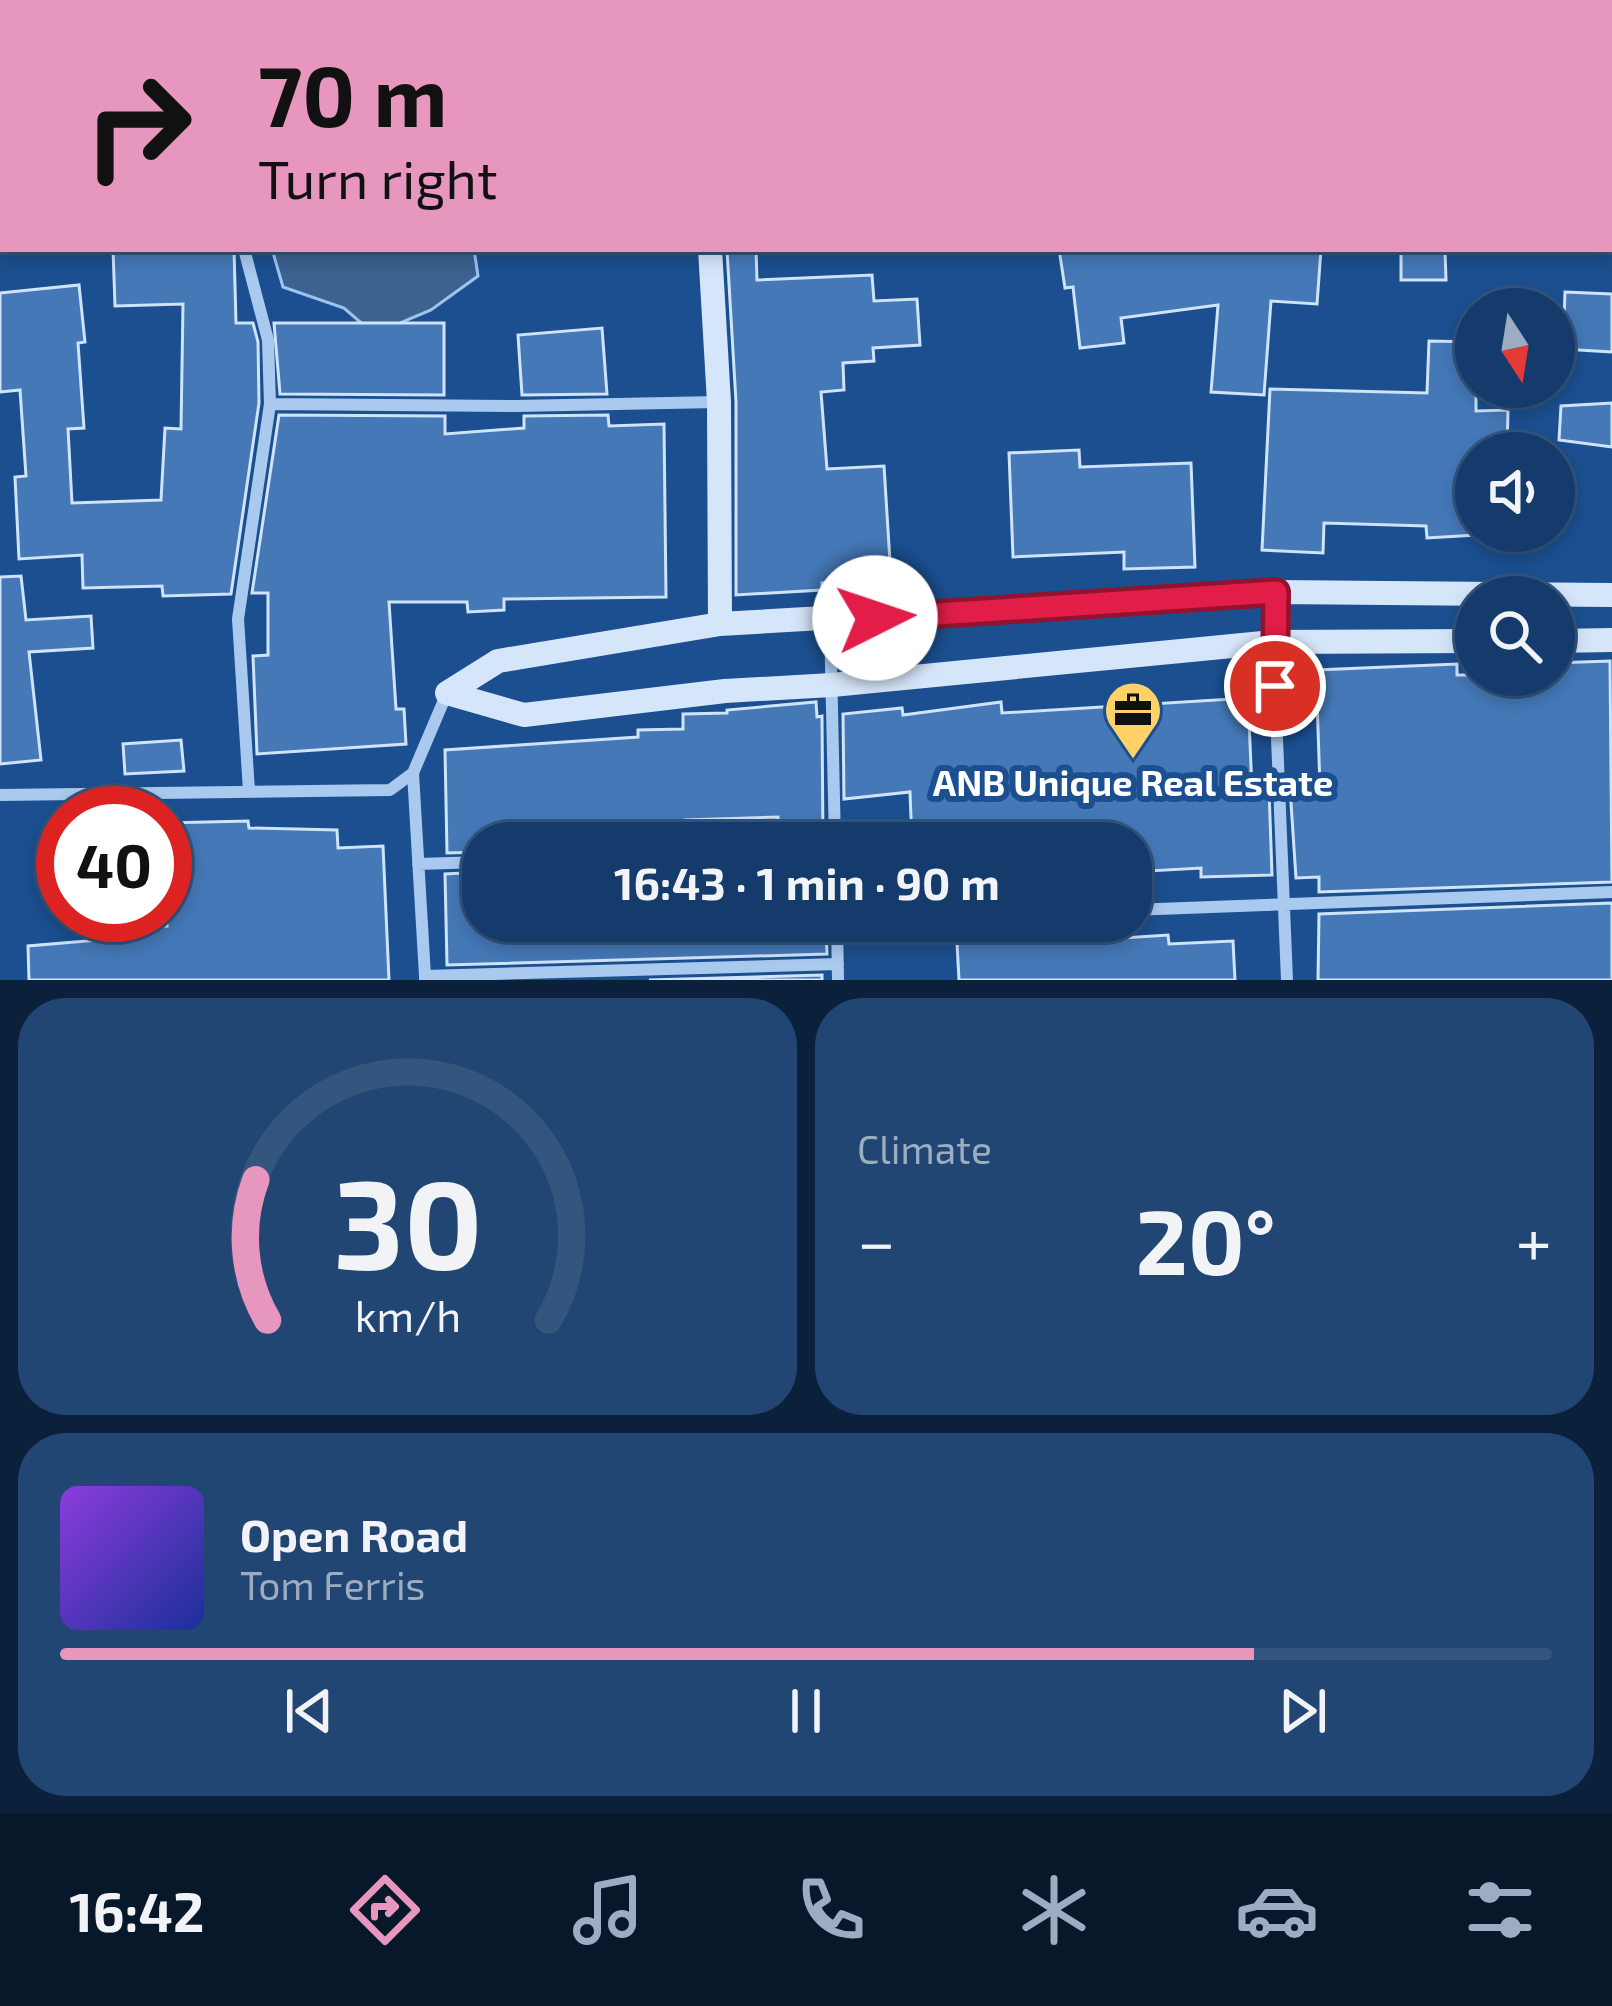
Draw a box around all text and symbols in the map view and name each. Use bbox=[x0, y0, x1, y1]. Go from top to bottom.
text: 70 m bbox=[258, 43, 448, 144]
icon: right bbox=[60, 48, 216, 204]
text: Turn right bbox=[258, 145, 498, 210]
north arrow bbox=[1455, 288, 1575, 408]
map controls bbox=[1455, 288, 1575, 696]
button: sound bbox=[1455, 432, 1575, 552]
position arrow bbox=[812, 555, 938, 681]
button: search bbox=[1455, 576, 1575, 696]
pin bbox=[1224, 635, 1326, 737]
icon: arrive bbox=[1242, 653, 1308, 719]
office icon: ANB Unique Real Estate bbox=[1102, 679, 1164, 761]
place label: ANB Unique Real Estate bbox=[933, 760, 1333, 803]
speed limit sign: 40 bbox=[36, 786, 192, 942]
text: 16:43 · 1 min · 90 m bbox=[614, 855, 1000, 909]
text: Climate bbox=[857, 1125, 992, 1172]
text: 30 bbox=[333, 1144, 482, 1294]
text: 20° bbox=[1136, 1185, 1276, 1293]
text: − bbox=[857, 1200, 896, 1279]
text: + bbox=[1516, 1200, 1552, 1279]
text: km/h bbox=[354, 1288, 461, 1340]
text: Open Road bbox=[240, 1507, 468, 1561]
text: Tom Ferris bbox=[240, 1561, 425, 1608]
icon: previous bbox=[276, 1678, 342, 1744]
icon: pause bbox=[773, 1678, 839, 1744]
icon: next bbox=[1270, 1678, 1336, 1744]
icon: directions bbox=[343, 1868, 427, 1952]
icon: music bbox=[566, 1868, 650, 1952]
icon: phone bbox=[789, 1868, 873, 1952]
icon: climate bbox=[1012, 1868, 1096, 1952]
icon: car bbox=[1235, 1868, 1319, 1952]
icon: filters bbox=[1458, 1868, 1542, 1952]
text: 16:42 bbox=[70, 1878, 204, 1943]

